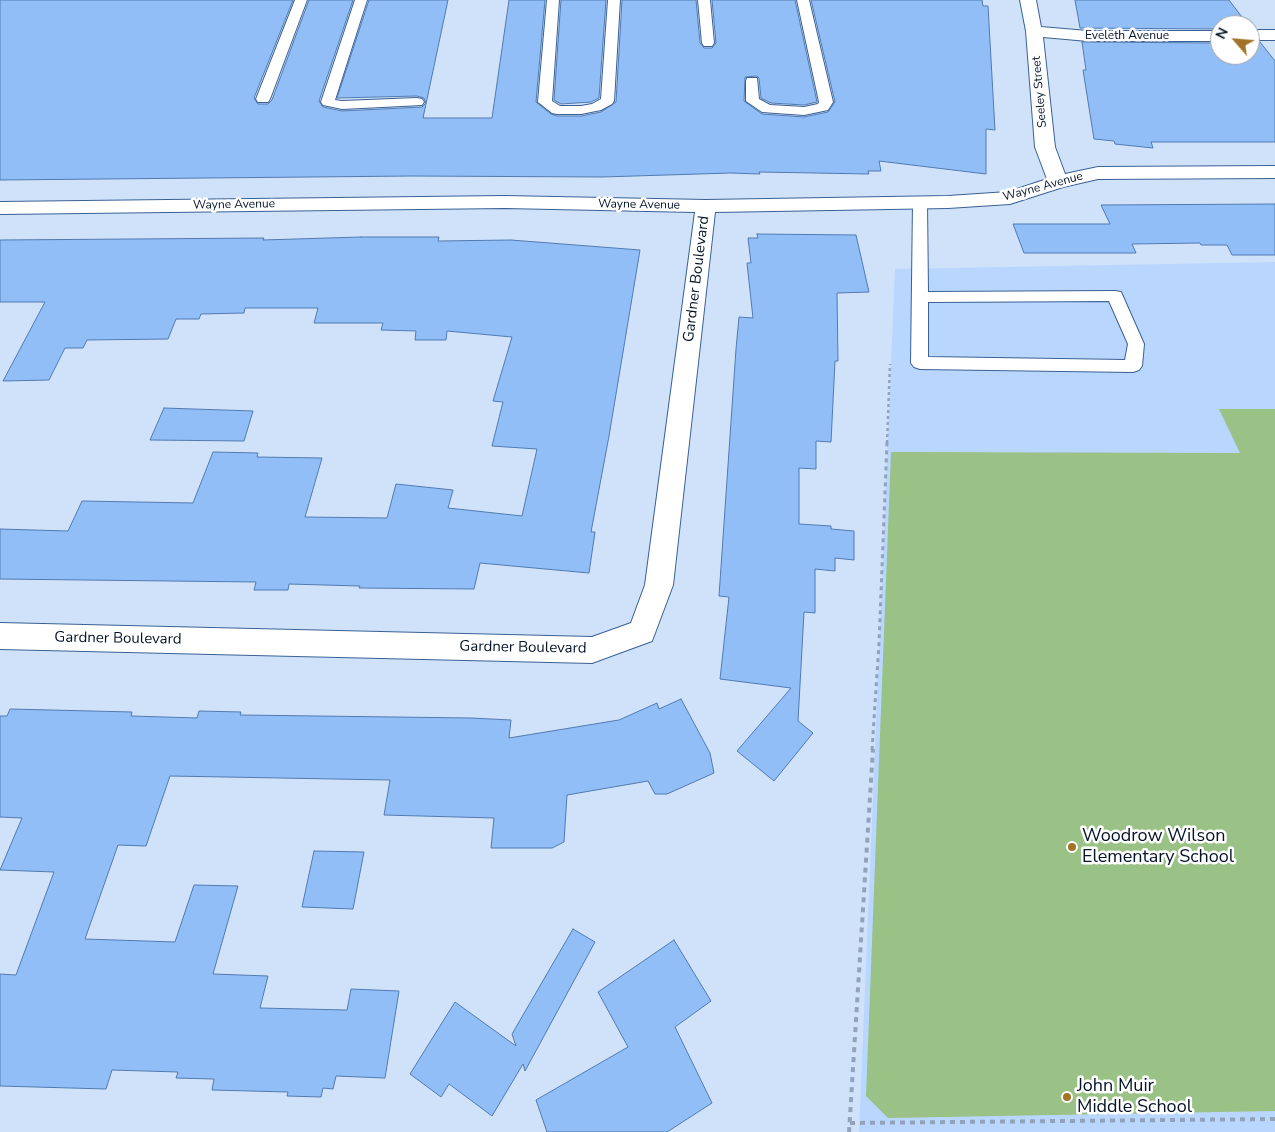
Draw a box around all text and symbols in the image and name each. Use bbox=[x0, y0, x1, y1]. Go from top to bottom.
north arrow bbox=[1210, 15, 1260, 65]
text: N bbox=[1211, 24, 1233, 42]
street label: Eveleth Avenue bbox=[1085, 29, 1169, 43]
street label: Seeley Street bbox=[1030, 56, 1050, 128]
street label: Wayne Avenue bbox=[1001, 169, 1085, 205]
street label: Wayne Avenue bbox=[193, 197, 275, 213]
street label: Wayne Avenue bbox=[598, 197, 680, 213]
street label: Gardner Boulevard bbox=[680, 215, 714, 343]
street label: Gardner Boulevard bbox=[54, 629, 182, 649]
street label: Gardner Boulevard bbox=[459, 638, 587, 658]
place label: Woodrow Wilson Elementary School bbox=[1082, 826, 1234, 869]
marker: Woodrow Wilson Elementary School bbox=[1066, 841, 1078, 853]
place label: John Muir Middle School bbox=[1077, 1076, 1192, 1118]
marker: John Muir Middle School bbox=[1061, 1091, 1073, 1103]

